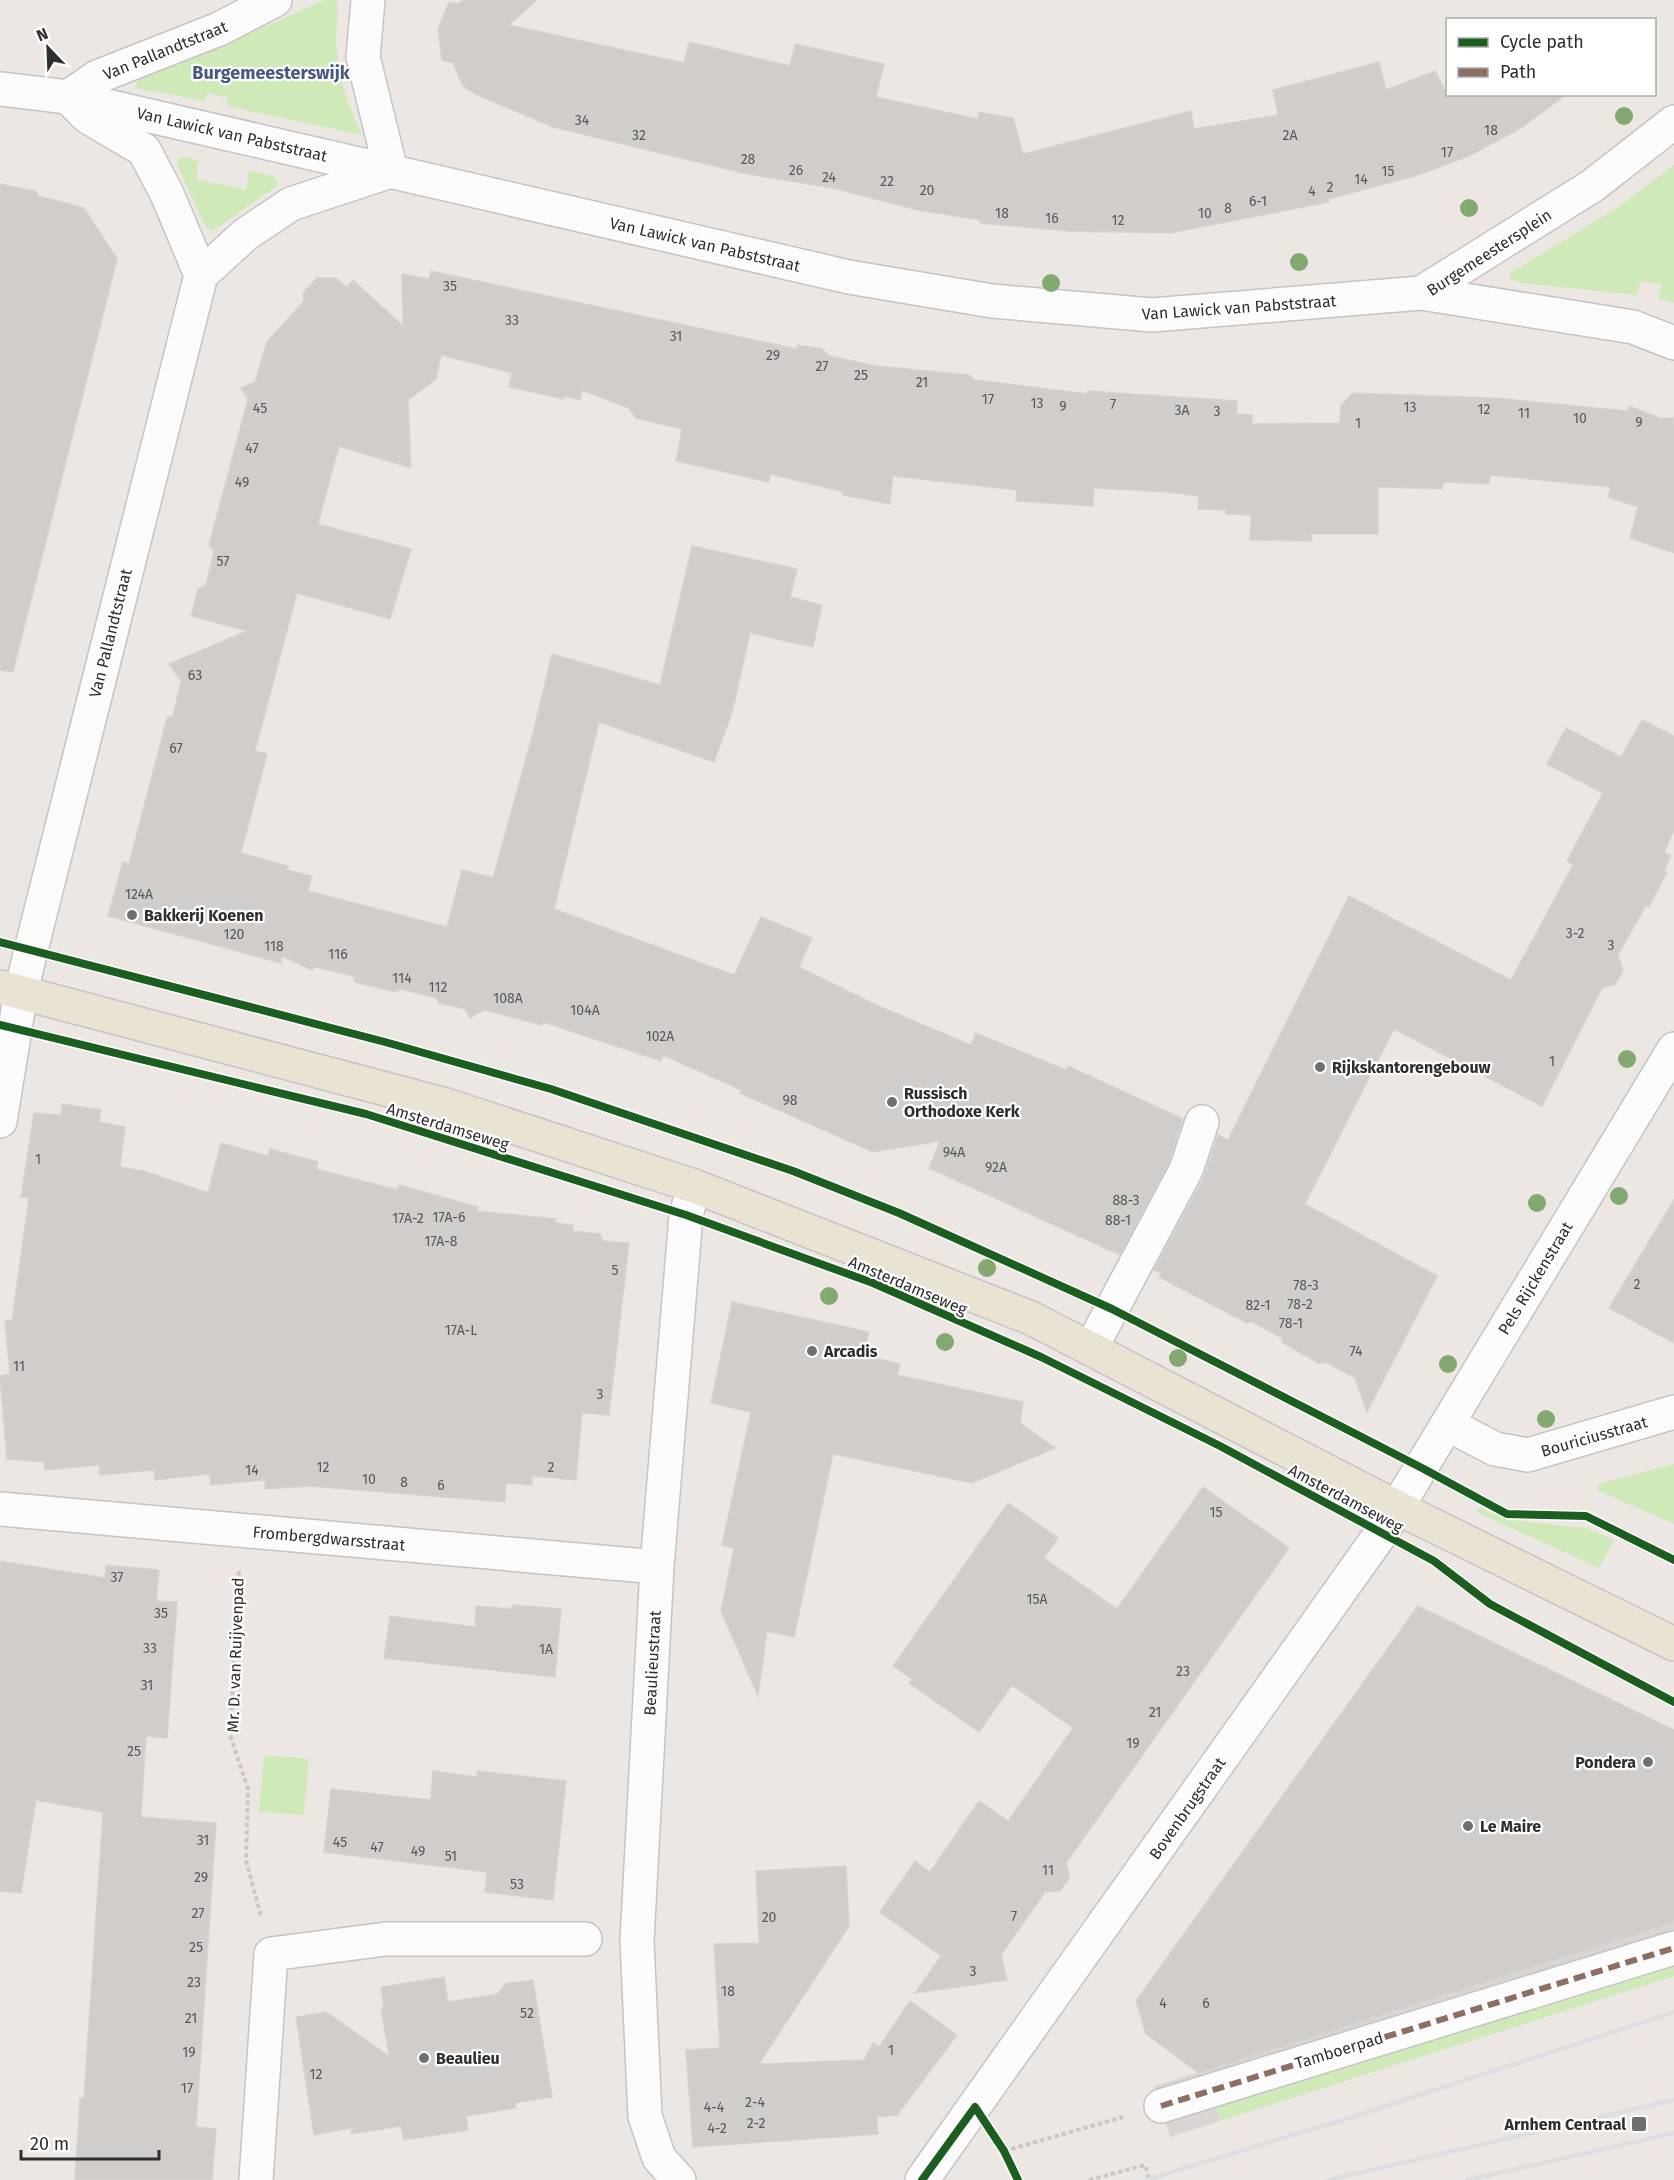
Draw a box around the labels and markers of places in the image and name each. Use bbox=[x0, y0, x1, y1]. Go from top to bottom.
place label: Bakkerij Koenen bbox=[144, 906, 263, 925]
marker: Bakkerij Koenen bbox=[125, 908, 139, 922]
place label: Rijkskantorengebouw bbox=[1332, 1058, 1491, 1077]
marker: Rijkskantorengebouw bbox=[1313, 1060, 1327, 1074]
place label: Russisch Orthodoxe Kerk bbox=[904, 1084, 1020, 1121]
marker: Russisch Orthodoxe Kerk bbox=[885, 1095, 899, 1109]
place label: Arcadis bbox=[823, 1342, 878, 1361]
marker: Arcadis bbox=[805, 1344, 819, 1358]
place label: Pondera bbox=[1575, 1753, 1636, 1772]
marker: Pondera bbox=[1641, 1755, 1655, 1769]
place label: Le Maire bbox=[1480, 1817, 1541, 1836]
marker: Le Maire bbox=[1461, 1819, 1475, 1833]
place label: Beaulieu bbox=[436, 2049, 500, 2068]
marker: Beaulieu bbox=[417, 2051, 431, 2065]
place label: Arnhem Centraal bbox=[1504, 2115, 1626, 2134]
marker: Arnhem Centraal bbox=[1630, 2115, 1648, 2133]

